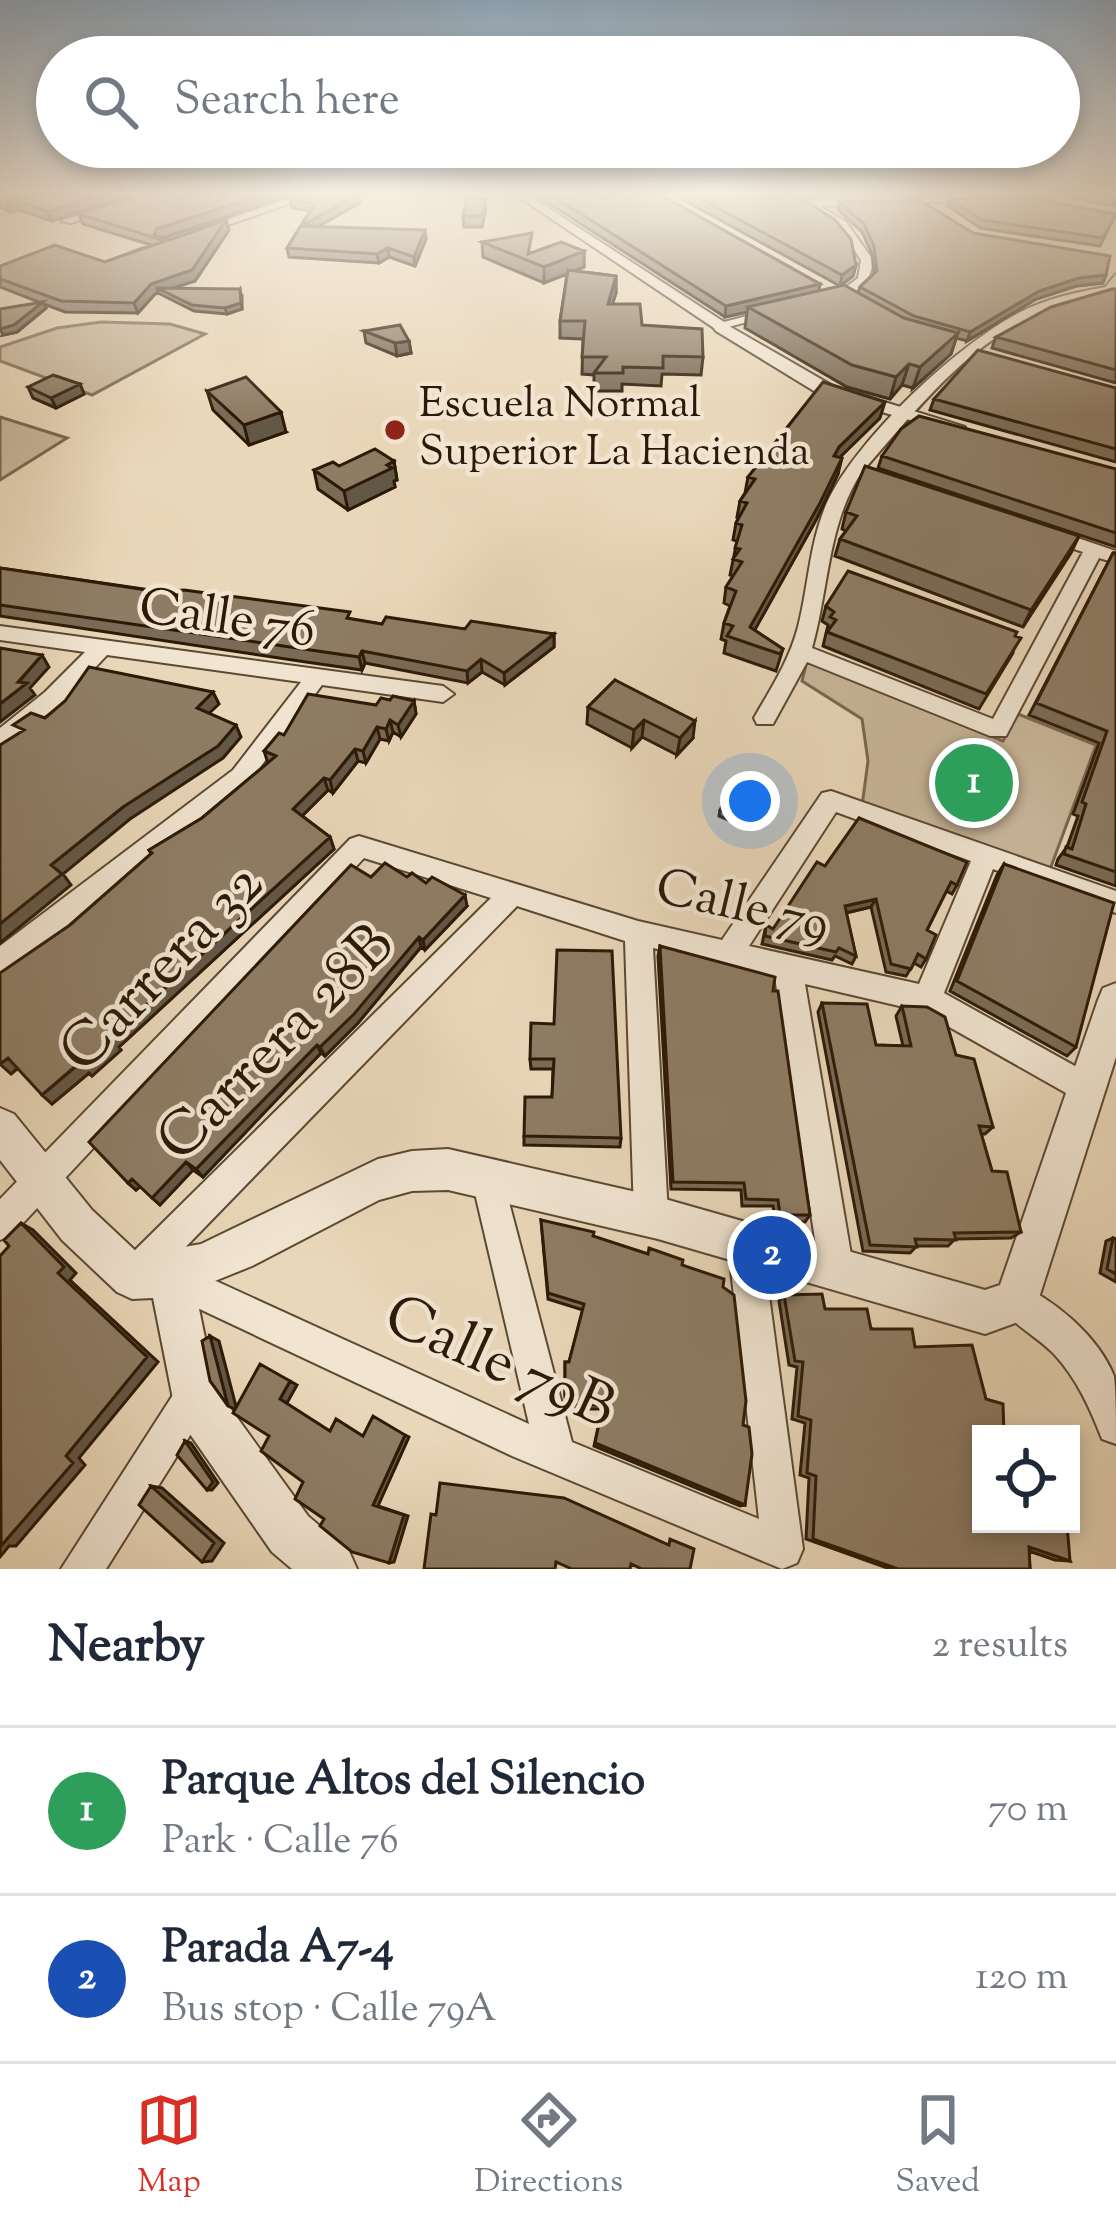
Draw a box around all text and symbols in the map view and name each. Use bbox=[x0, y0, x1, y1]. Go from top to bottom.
search box bbox=[36, 36, 1080, 168]
icon: search bbox=[78, 69, 144, 135]
text: Search here bbox=[174, 70, 400, 135]
place label: Escuela Normal Superior La Hacienda bbox=[419, 376, 810, 484]
marker: Escuela Normal Superior La Hacienda bbox=[382, 417, 408, 443]
street label: Calle 76 bbox=[134, 573, 320, 669]
pin: 1 bbox=[935, 738, 1013, 828]
your location bbox=[720, 771, 780, 831]
street label: Carrera 32 bbox=[42, 845, 286, 1095]
street label: Calle 79 bbox=[648, 853, 836, 963]
street label: Carrera 28B bbox=[139, 906, 417, 1184]
pin: 2 bbox=[733, 1210, 811, 1300]
street label: Calle 79B bbox=[370, 1275, 628, 1455]
map controls bbox=[972, 1425, 1080, 1533]
button: locate bbox=[972, 1425, 1080, 1533]
text: Nearby bbox=[48, 1611, 205, 1684]
text: 2 results bbox=[932, 1619, 1068, 1675]
text: Parque Altos del Silencio bbox=[162, 1750, 645, 1815]
text: 1 bbox=[80, 1783, 94, 1839]
text: 70 m bbox=[988, 1783, 1068, 1839]
text: Park · Calle 76 bbox=[162, 1815, 399, 1871]
text: Parada A7-4 bbox=[162, 1918, 394, 1983]
text: 2 bbox=[78, 1951, 96, 2007]
text: 120 m bbox=[975, 1951, 1068, 2007]
text: Bus stop · Calle 79A bbox=[162, 1983, 497, 2039]
tab: Map bbox=[136, 2087, 202, 2207]
tab: Directions bbox=[474, 2087, 623, 2207]
tab: Saved bbox=[895, 2087, 980, 2207]

